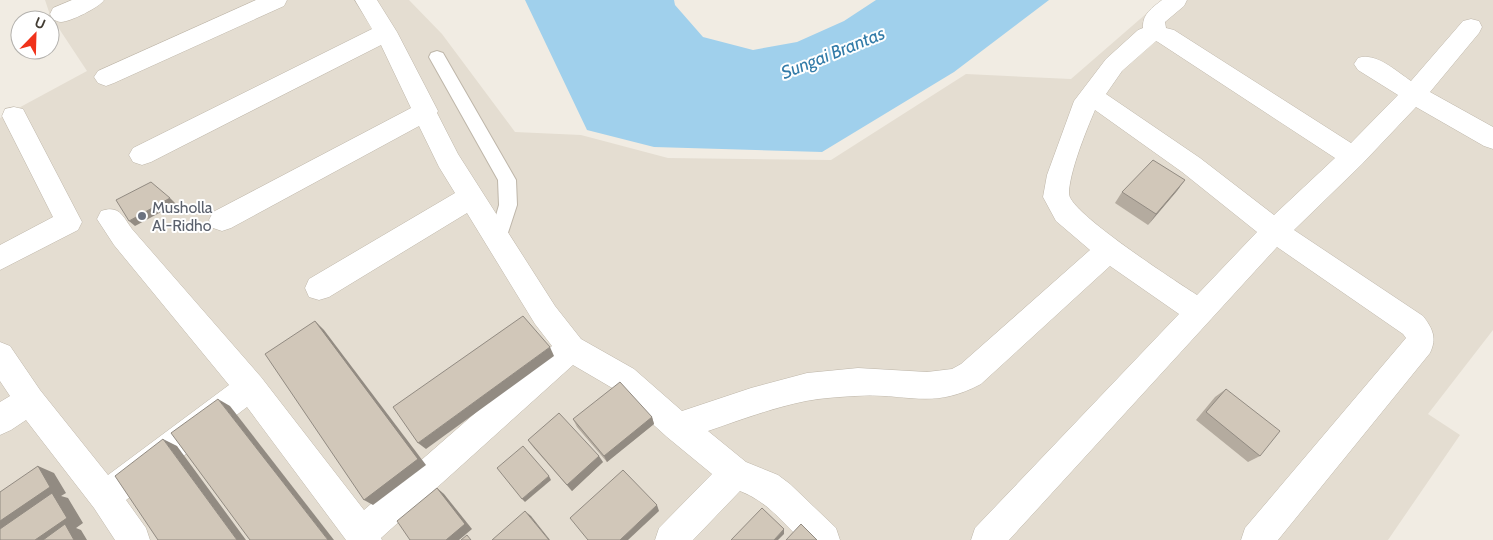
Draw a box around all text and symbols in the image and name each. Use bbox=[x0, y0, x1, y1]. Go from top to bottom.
north arrow bbox=[10, 10, 60, 60]
text: U bbox=[32, 13, 48, 33]
water label: Sungai Brantas bbox=[778, 22, 888, 84]
place label: Musholla Al-Ridho bbox=[152, 198, 213, 235]
marker: Musholla Al-Ridho bbox=[136, 210, 148, 222]

